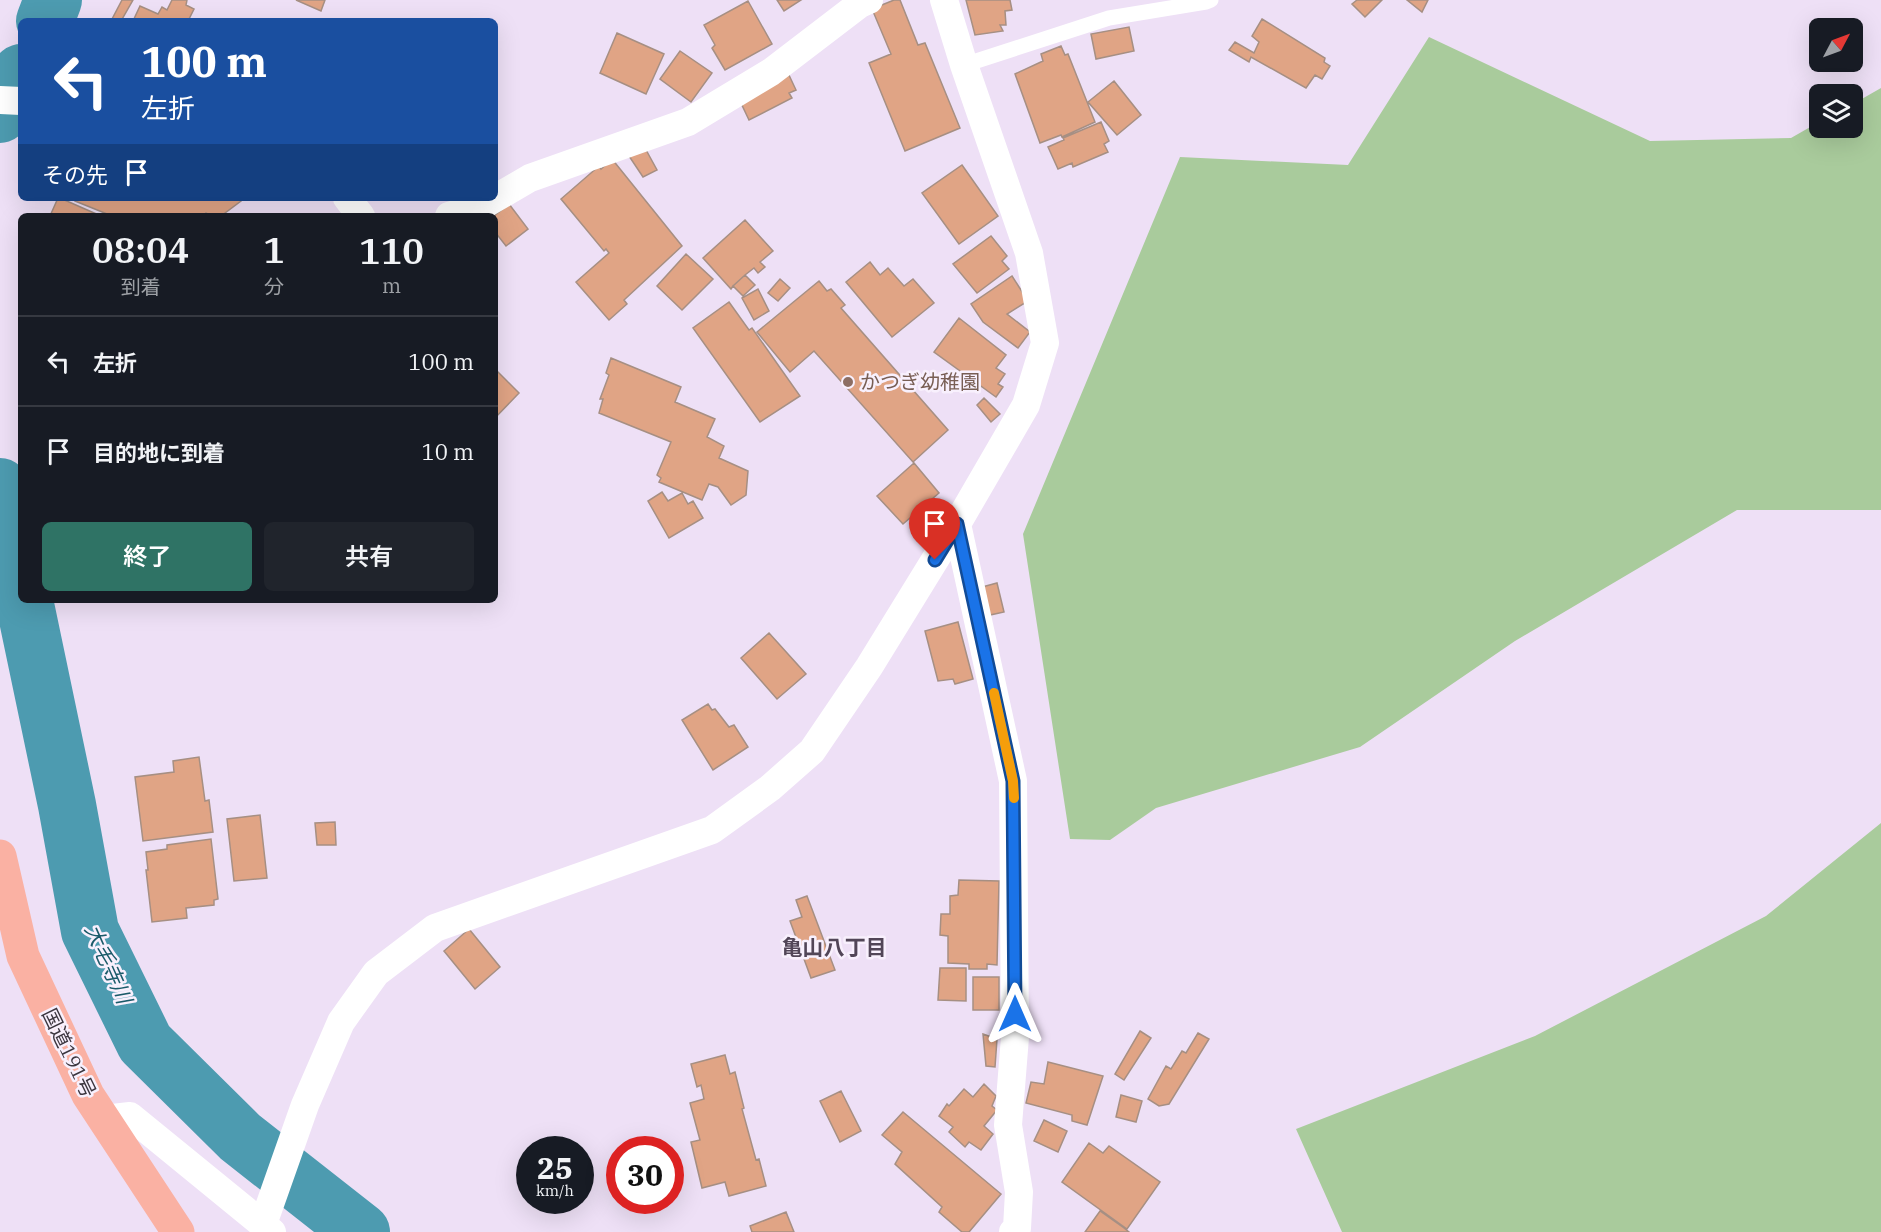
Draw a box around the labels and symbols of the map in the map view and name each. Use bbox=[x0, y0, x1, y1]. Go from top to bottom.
north arrow bbox=[1809, 18, 1863, 72]
place label: かつぎ幼稚園 bbox=[860, 368, 980, 395]
marker: かつぎ幼稚園 bbox=[841, 375, 855, 389]
pin bbox=[909, 498, 960, 560]
water label: 大毛寺川 bbox=[79, 920, 140, 1009]
district label: 亀山八丁目 bbox=[782, 933, 887, 961]
position arrow bbox=[983, 982, 1047, 1046]
street label: 国道191号 bbox=[36, 1004, 103, 1102]
speed limit sign: 30 bbox=[606, 1136, 684, 1214]

